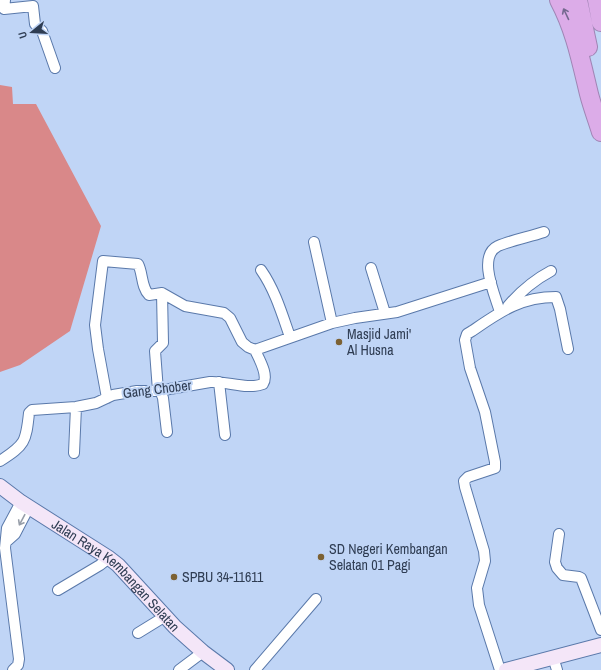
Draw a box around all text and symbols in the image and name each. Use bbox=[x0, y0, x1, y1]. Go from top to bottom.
one-way arrow bbox=[562, 8, 569, 20]
north arrow bbox=[12, 12, 52, 52]
text: U bbox=[15, 30, 30, 40]
place label: Masjid Jami' Al Husna bbox=[346, 325, 411, 359]
marker: Masjid Jami' Al Husna bbox=[334, 337, 344, 347]
street label: Gang Chober bbox=[122, 376, 192, 402]
one-way arrow bbox=[18, 514, 25, 526]
street label: Jalan Raya Kembangan Selatan bbox=[48, 515, 184, 635]
place label: SD Negeri Kembangan Selatan 01 Pagi bbox=[329, 540, 448, 574]
marker: SD Negeri Kembangan Selatan 01 Pagi bbox=[316, 552, 326, 562]
place label: SPBU 34-11611 bbox=[182, 568, 264, 586]
marker: SPBU 34-11611 bbox=[169, 572, 179, 582]

